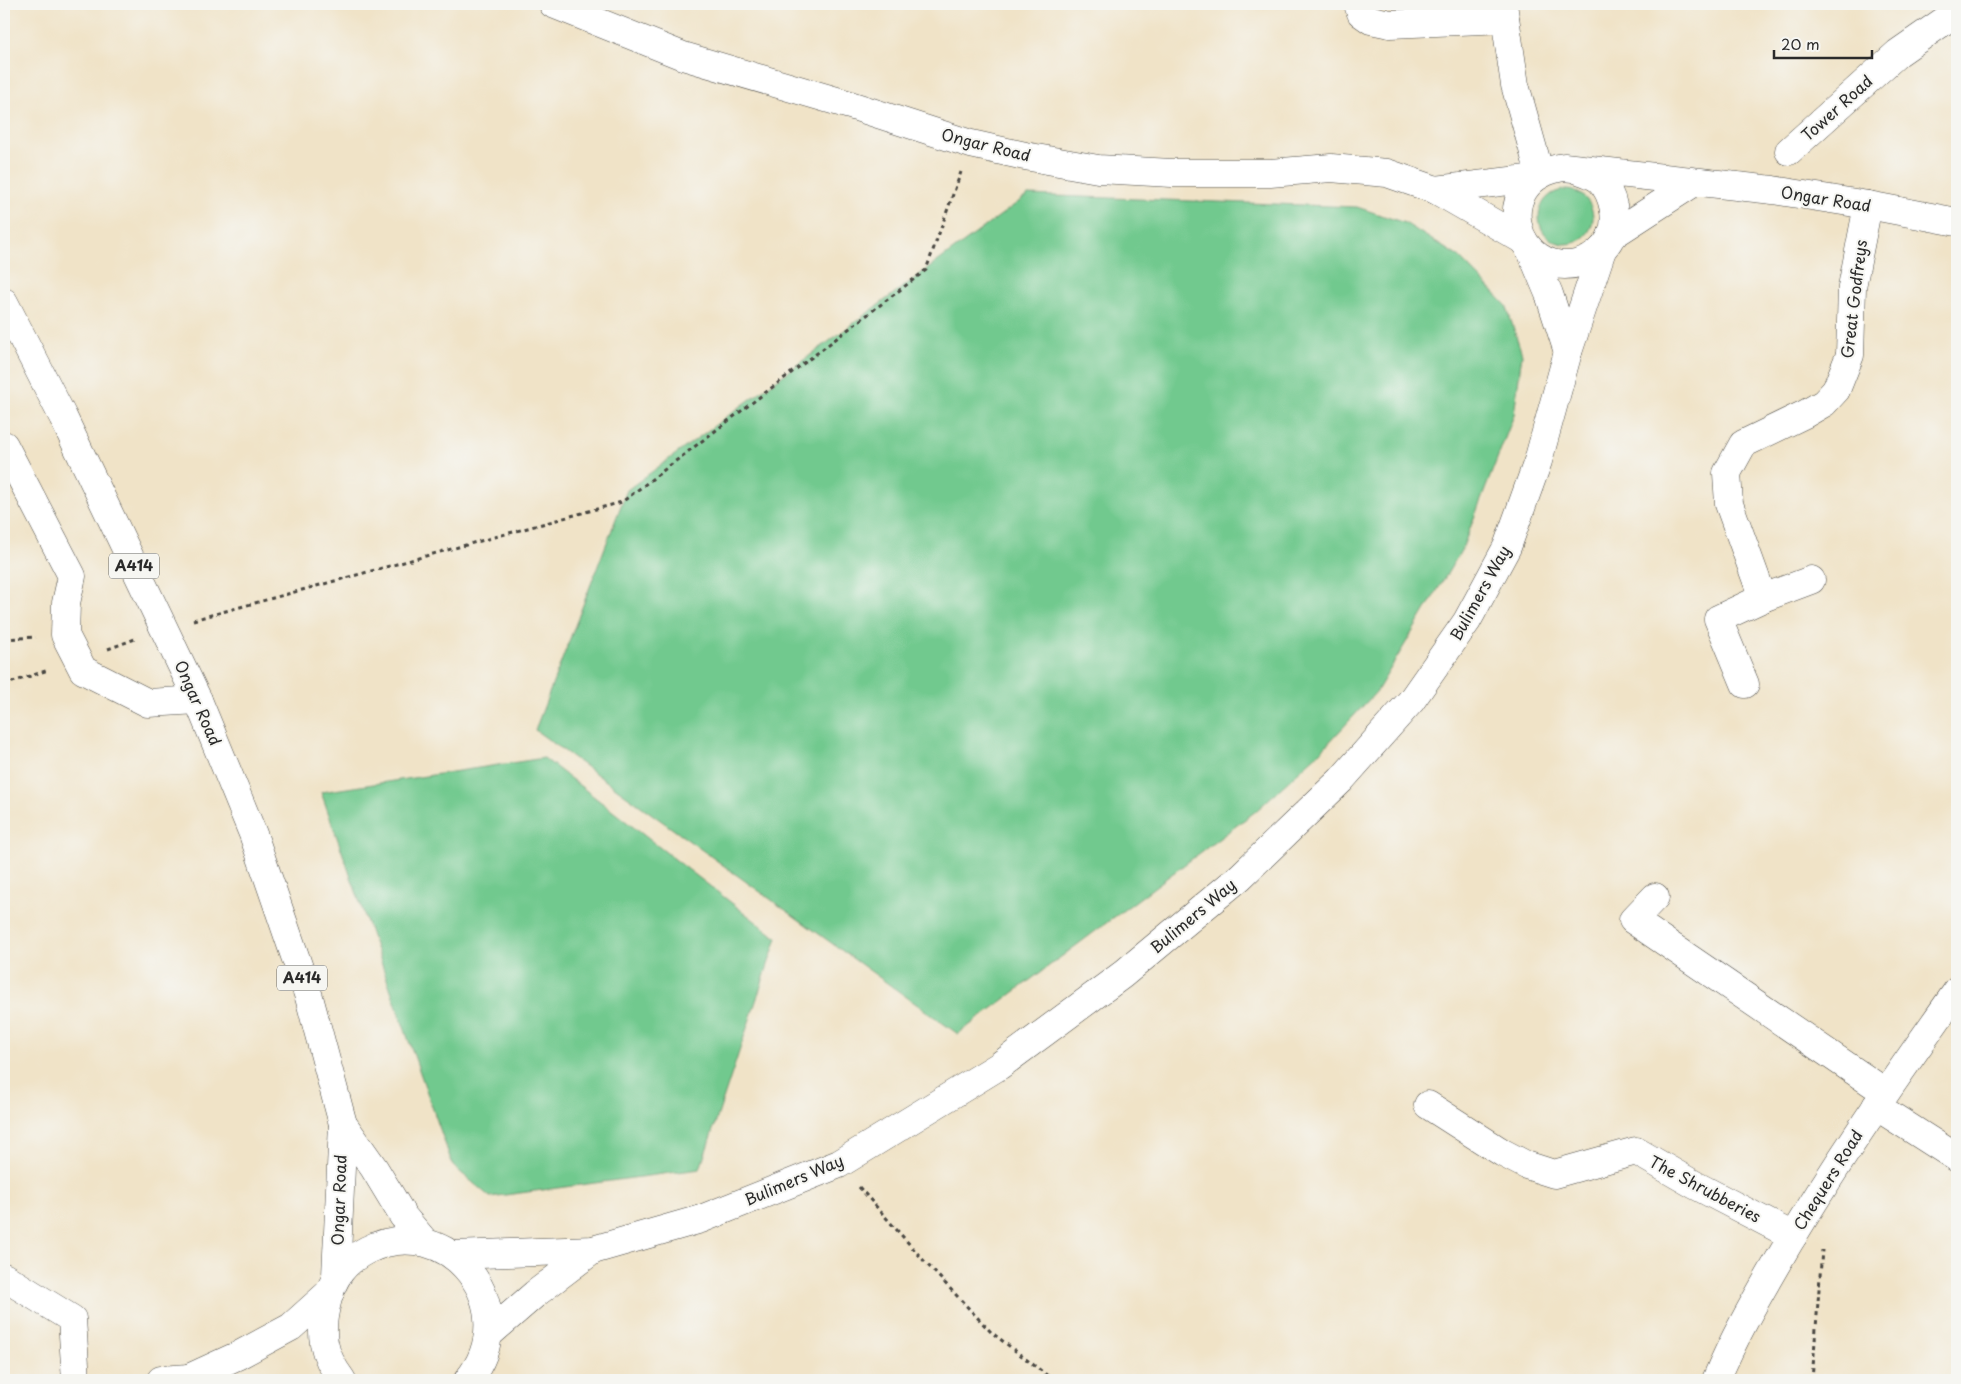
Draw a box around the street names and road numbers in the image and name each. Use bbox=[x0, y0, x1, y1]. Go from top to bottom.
street label: Tower Road bbox=[1795, 69, 1877, 146]
street label: Ongar Road bbox=[939, 121, 1033, 167]
street label: Ongar Road bbox=[1779, 179, 1873, 217]
street label: Great Godfreys bbox=[1834, 238, 1872, 360]
street label: Bulimers Way bbox=[1443, 540, 1515, 645]
road number: A414 bbox=[109, 554, 159, 578]
street label: Ongar Road bbox=[169, 656, 228, 749]
street label: Bulimers Way bbox=[1144, 872, 1241, 958]
road number: A414 bbox=[277, 966, 327, 990]
street label: Chequers Road bbox=[1787, 1125, 1868, 1234]
street label: Bulimers Way bbox=[740, 1147, 847, 1211]
street label: The Shrubberies bbox=[1645, 1149, 1766, 1228]
street label: Ongar Road bbox=[324, 1154, 352, 1246]

